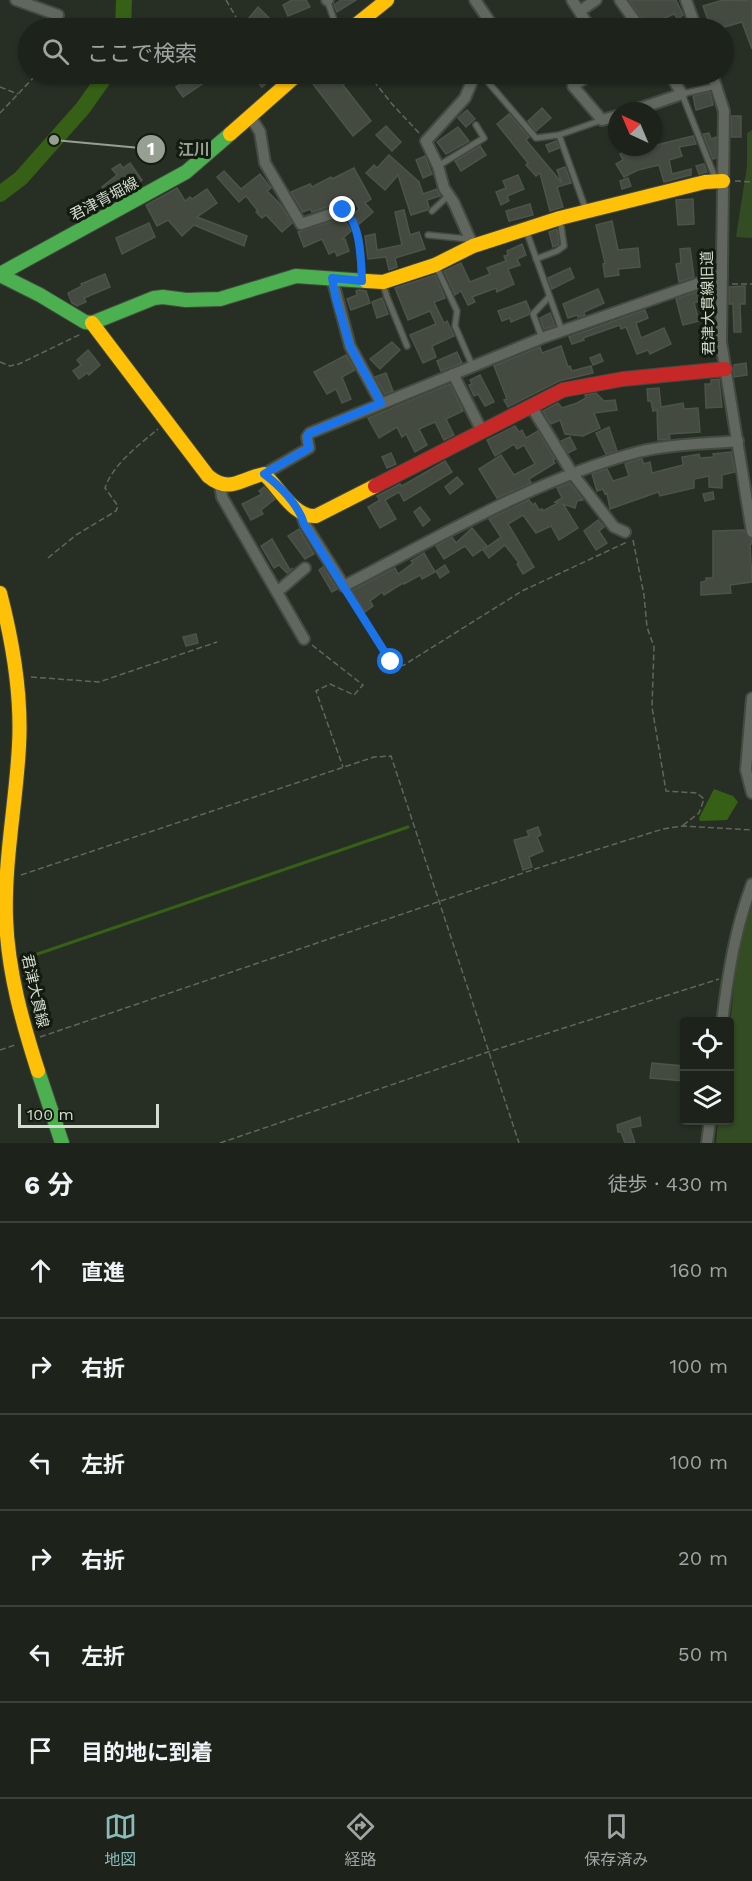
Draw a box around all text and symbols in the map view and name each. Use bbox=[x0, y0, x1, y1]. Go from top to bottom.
search box bbox=[18, 18, 734, 84]
icon: search bbox=[39, 35, 72, 68]
text: ここで検索 bbox=[87, 41, 197, 66]
north arrow bbox=[608, 102, 662, 156]
callout: 江川 bbox=[136, 132, 222, 166]
text: 1 bbox=[147, 138, 155, 159]
text: 江川 bbox=[178, 140, 210, 159]
street label: 君津青堀線 bbox=[67, 173, 141, 225]
route end bbox=[329, 196, 355, 222]
street label: 君津大貫線旧道 bbox=[698, 250, 718, 356]
route start bbox=[377, 648, 403, 674]
street label: 君津大貫線 bbox=[18, 952, 52, 1030]
map controls bbox=[680, 1017, 734, 1125]
button: locate bbox=[680, 1017, 734, 1071]
button: layers bbox=[680, 1071, 734, 1125]
scale bar bbox=[18, 1101, 159, 1128]
text: 100 m bbox=[27, 1105, 74, 1124]
text: 6 分 bbox=[24, 1170, 73, 1200]
text: 徒歩 · 430 m bbox=[608, 1172, 728, 1196]
icon: ahead bbox=[24, 1254, 57, 1287]
text: 160 m bbox=[670, 1258, 728, 1282]
text: 直進 bbox=[81, 1260, 125, 1285]
icon: right bbox=[24, 1350, 57, 1383]
text: 100 m bbox=[669, 1354, 728, 1378]
text: 右折 bbox=[81, 1356, 125, 1381]
icon: left bbox=[24, 1446, 57, 1479]
text: 100 m bbox=[669, 1450, 728, 1474]
text: 左折 bbox=[81, 1452, 125, 1477]
icon: right bbox=[24, 1542, 57, 1575]
text: 20 m bbox=[678, 1546, 728, 1570]
text: 右折 bbox=[81, 1548, 125, 1573]
icon: left bbox=[24, 1638, 57, 1671]
text: 50 m bbox=[678, 1642, 728, 1666]
text: 左折 bbox=[81, 1644, 125, 1669]
icon: arrive bbox=[24, 1734, 57, 1767]
text: 目的地に到着 bbox=[81, 1740, 213, 1765]
tab: 地図 bbox=[104, 1810, 137, 1870]
tab: 経路 bbox=[344, 1810, 377, 1870]
tab: 保存済み bbox=[584, 1810, 648, 1870]

